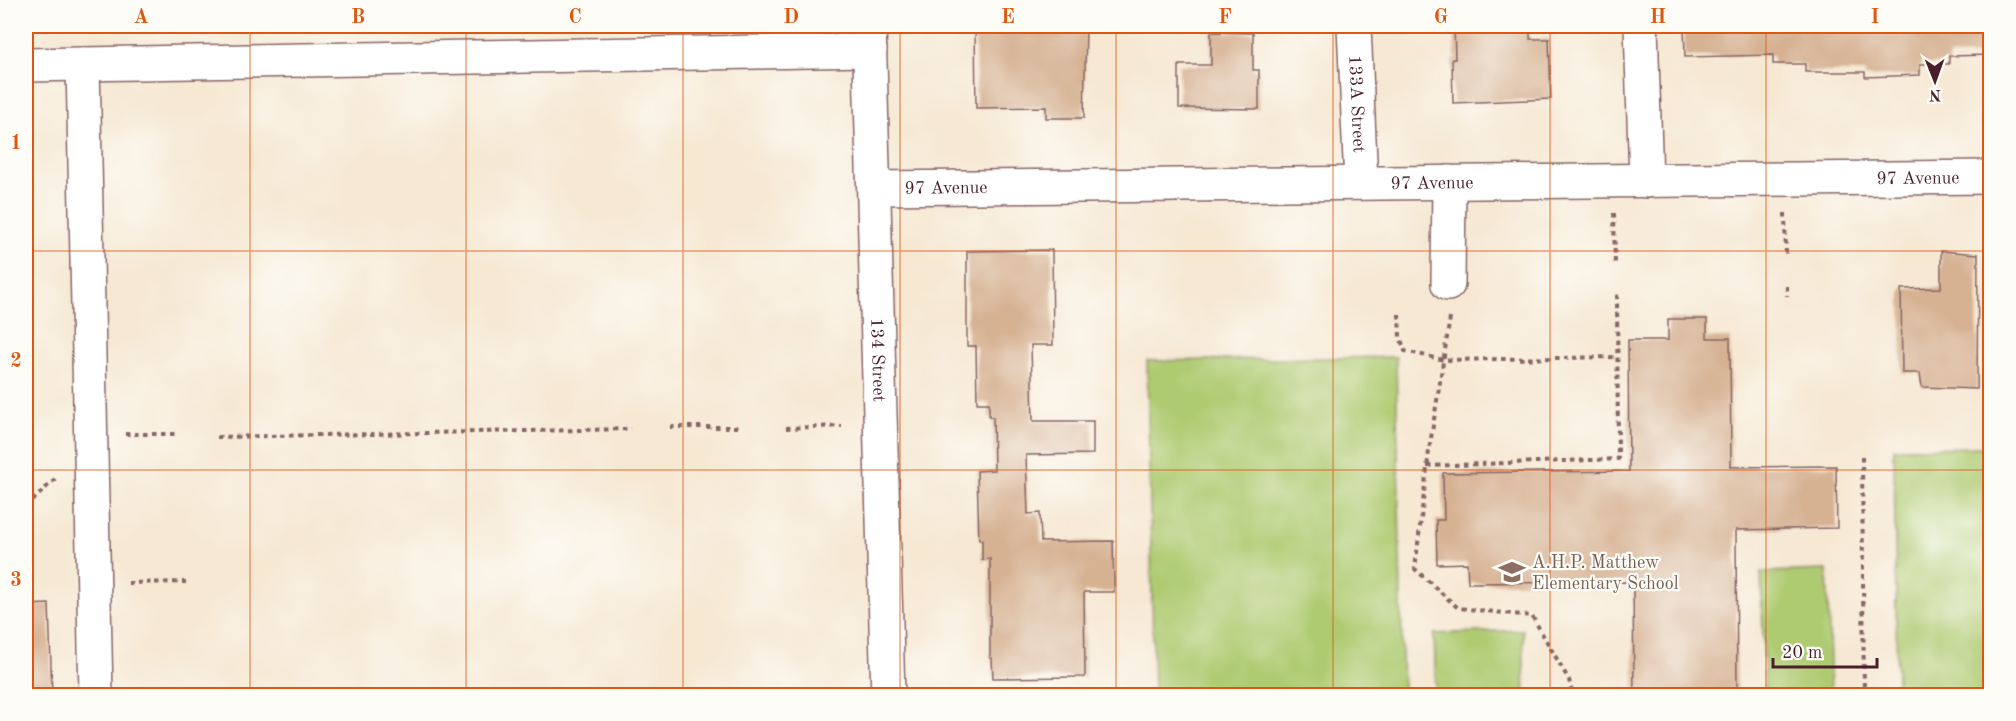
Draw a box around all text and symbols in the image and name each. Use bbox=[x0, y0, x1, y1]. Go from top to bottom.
text: A bbox=[133, 8, 149, 28]
text: B bbox=[351, 8, 365, 28]
text: C bbox=[568, 8, 582, 28]
text: D bbox=[783, 8, 799, 28]
text: E bbox=[1001, 8, 1015, 28]
text: F bbox=[1218, 8, 1232, 28]
text: G bbox=[1434, 8, 1448, 28]
text: H bbox=[1650, 8, 1666, 28]
text: I bbox=[1871, 8, 1879, 28]
north arrow bbox=[1905, 51, 1965, 111]
street label: 133A Street bbox=[1345, 55, 1368, 153]
text: N bbox=[1928, 86, 1941, 102]
text: 1 bbox=[10, 134, 22, 154]
street label: 97 Avenue bbox=[1876, 169, 1960, 188]
street label: 97 Avenue bbox=[1390, 174, 1474, 193]
street label: 97 Avenue bbox=[904, 179, 988, 198]
street label: 134 Street bbox=[867, 318, 888, 402]
text: 2 bbox=[10, 352, 22, 372]
place label: A.H.P. Matthew Elementary School bbox=[1532, 554, 1679, 593]
school or university icon: A.H.P. Matthew Elementary School bbox=[1497, 557, 1527, 587]
text: 3 bbox=[10, 571, 22, 591]
scale bar bbox=[1773, 631, 1876, 669]
text: 20 m bbox=[1782, 644, 1822, 662]

